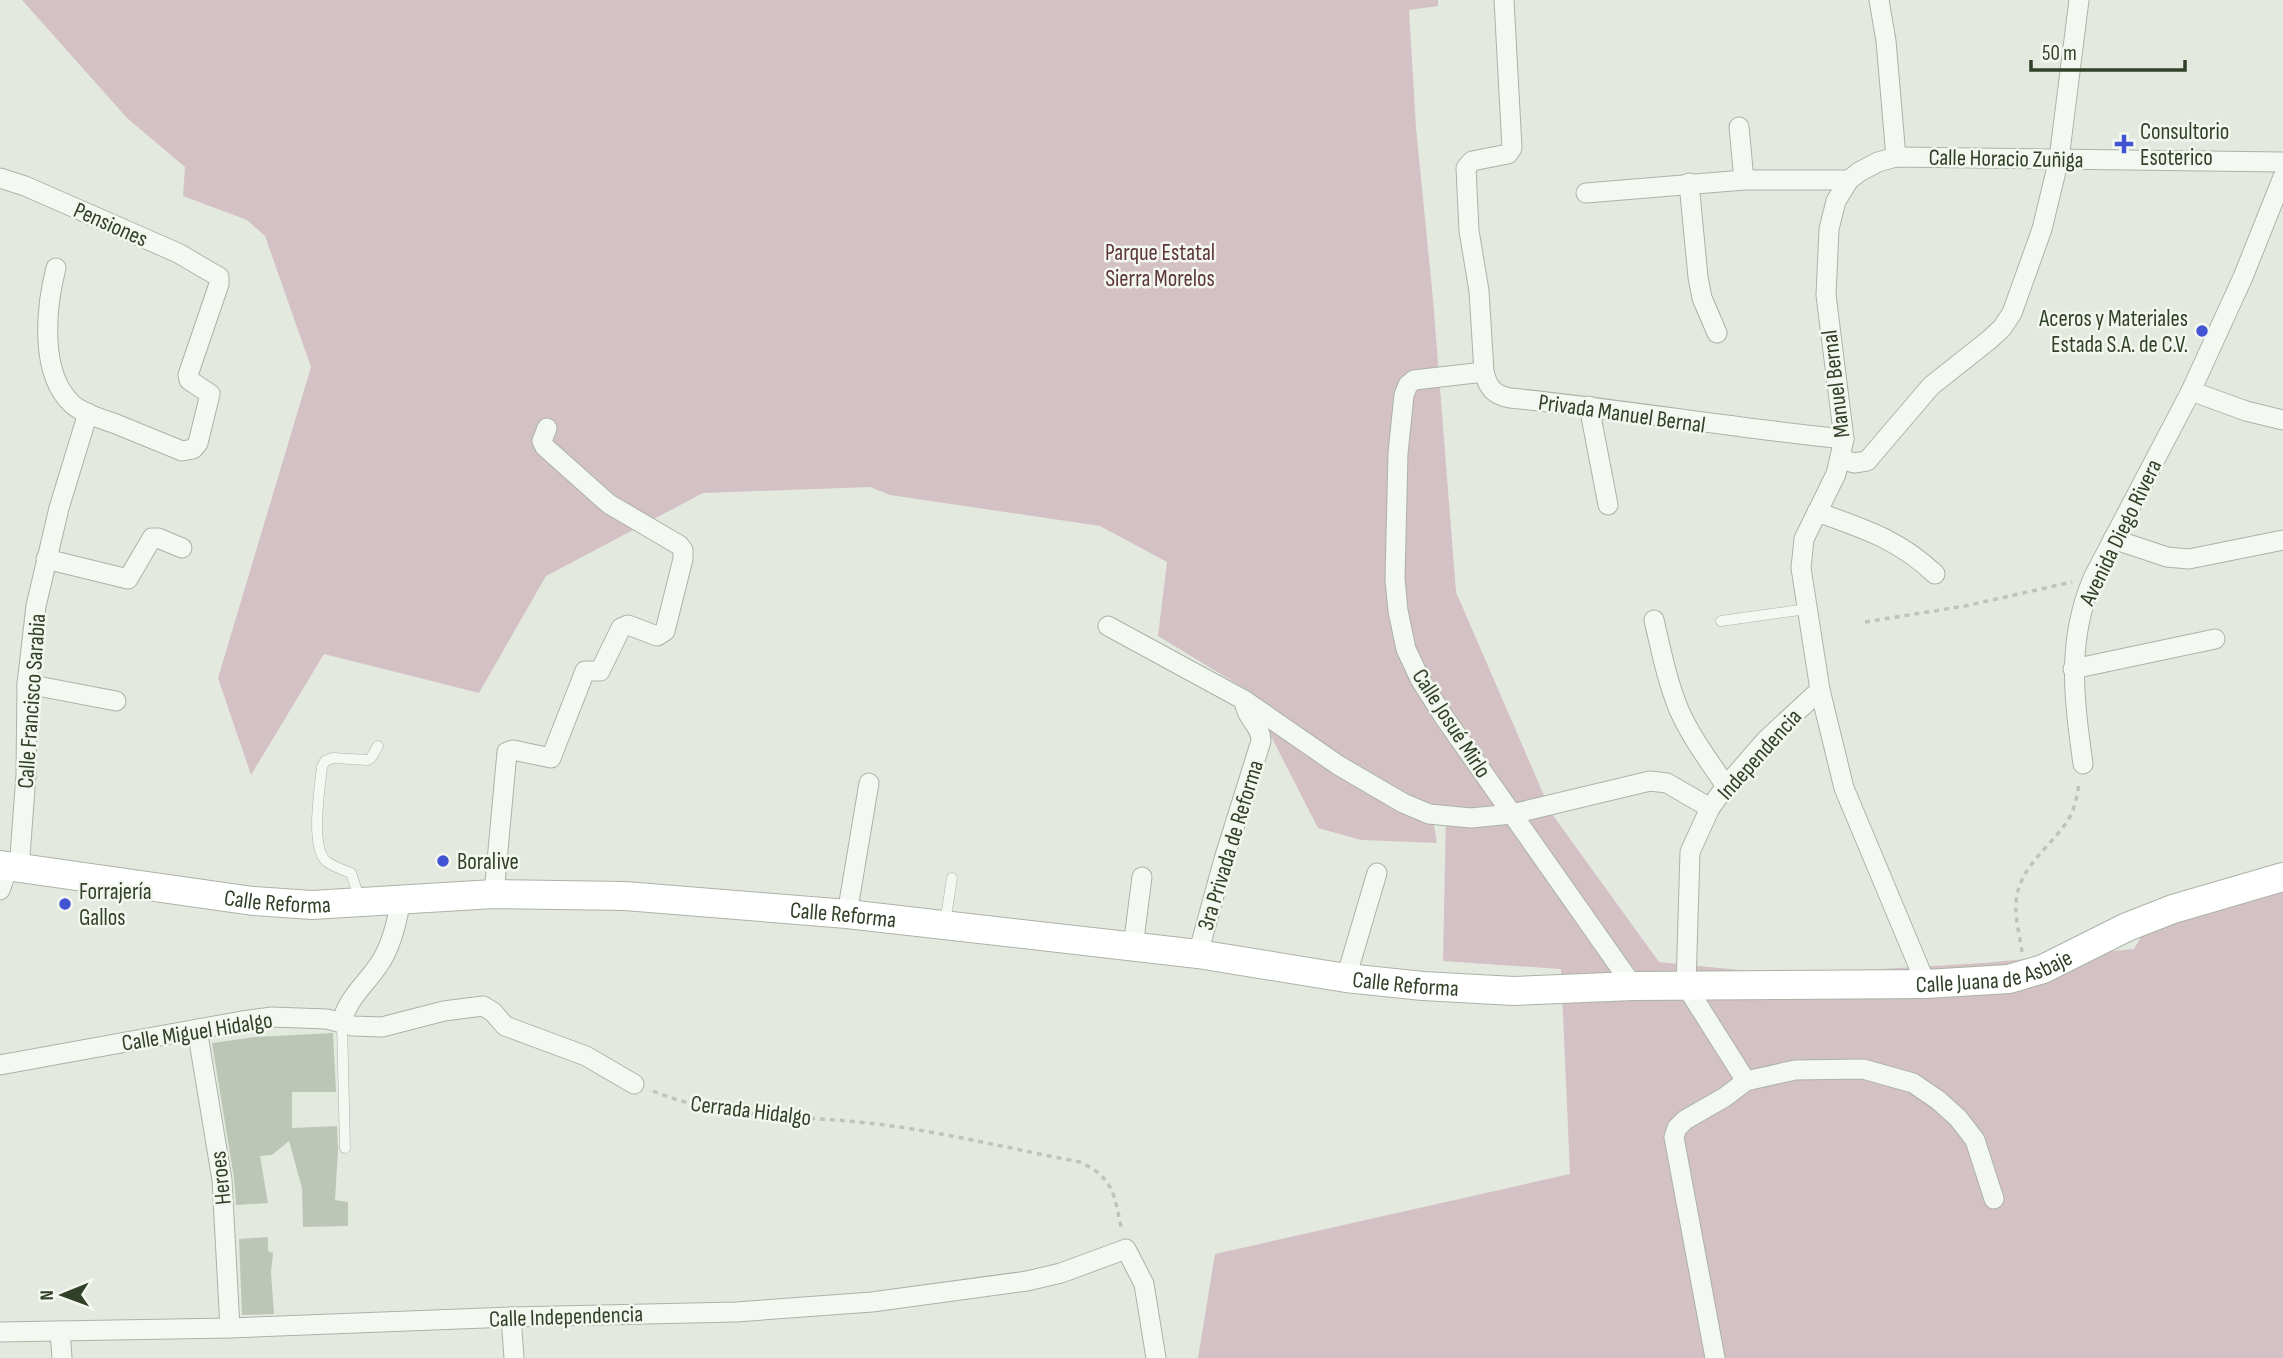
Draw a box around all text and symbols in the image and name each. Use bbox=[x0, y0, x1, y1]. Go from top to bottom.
scale bar bbox=[2031, 28, 2185, 72]
text: 50 m bbox=[2042, 41, 2077, 66]
place label: Consultorio Esoterico bbox=[2140, 118, 2229, 172]
marker: Consultorio Esoterico bbox=[2114, 134, 2134, 154]
street label: Calle Horacio Zuñiga bbox=[1928, 144, 2084, 174]
street label: Pensiones bbox=[69, 196, 152, 254]
park label: Parque Estatal Sierra Morelos bbox=[1105, 239, 1215, 293]
place label: Aceros y Materiales Estada S.A. de C.V. bbox=[2038, 305, 2188, 359]
marker: Aceros y Materiales Estada S.A. de C.V. bbox=[2194, 323, 2210, 339]
street label: Manuel Bernal bbox=[1816, 328, 1856, 439]
street label: Privada Manuel Bernal bbox=[1537, 388, 1707, 440]
street label: Avenida Diego Rivera bbox=[2073, 455, 2168, 611]
street label: Calle Francisco Sarabia bbox=[12, 613, 52, 789]
street label: Calle Josué Mirlo bbox=[1406, 664, 1497, 783]
street label: Independencia bbox=[1712, 703, 1808, 806]
street label: 3ra Privada de Reforma bbox=[1192, 757, 1270, 934]
place label: Boralive bbox=[457, 848, 519, 876]
marker: Boralive bbox=[435, 853, 451, 869]
place label: Forrajería Gallos bbox=[79, 878, 152, 932]
street label: Calle Reforma bbox=[222, 884, 332, 920]
marker: Forrajería Gallos bbox=[57, 896, 73, 912]
street label: Calle Reforma bbox=[789, 896, 898, 935]
street label: Calle Juana de Asbaje bbox=[1916, 944, 2077, 999]
street label: Calle Reforma bbox=[1351, 966, 1460, 1003]
street label: Calle Miguel Hidalgo bbox=[120, 1006, 275, 1058]
street label: Cerrada Hidalgo bbox=[689, 1090, 813, 1132]
street label: Heroes bbox=[204, 1149, 238, 1206]
north arrow bbox=[28, 1260, 98, 1330]
text: N bbox=[36, 1290, 59, 1301]
street label: Calle Independencia bbox=[489, 1300, 643, 1334]

